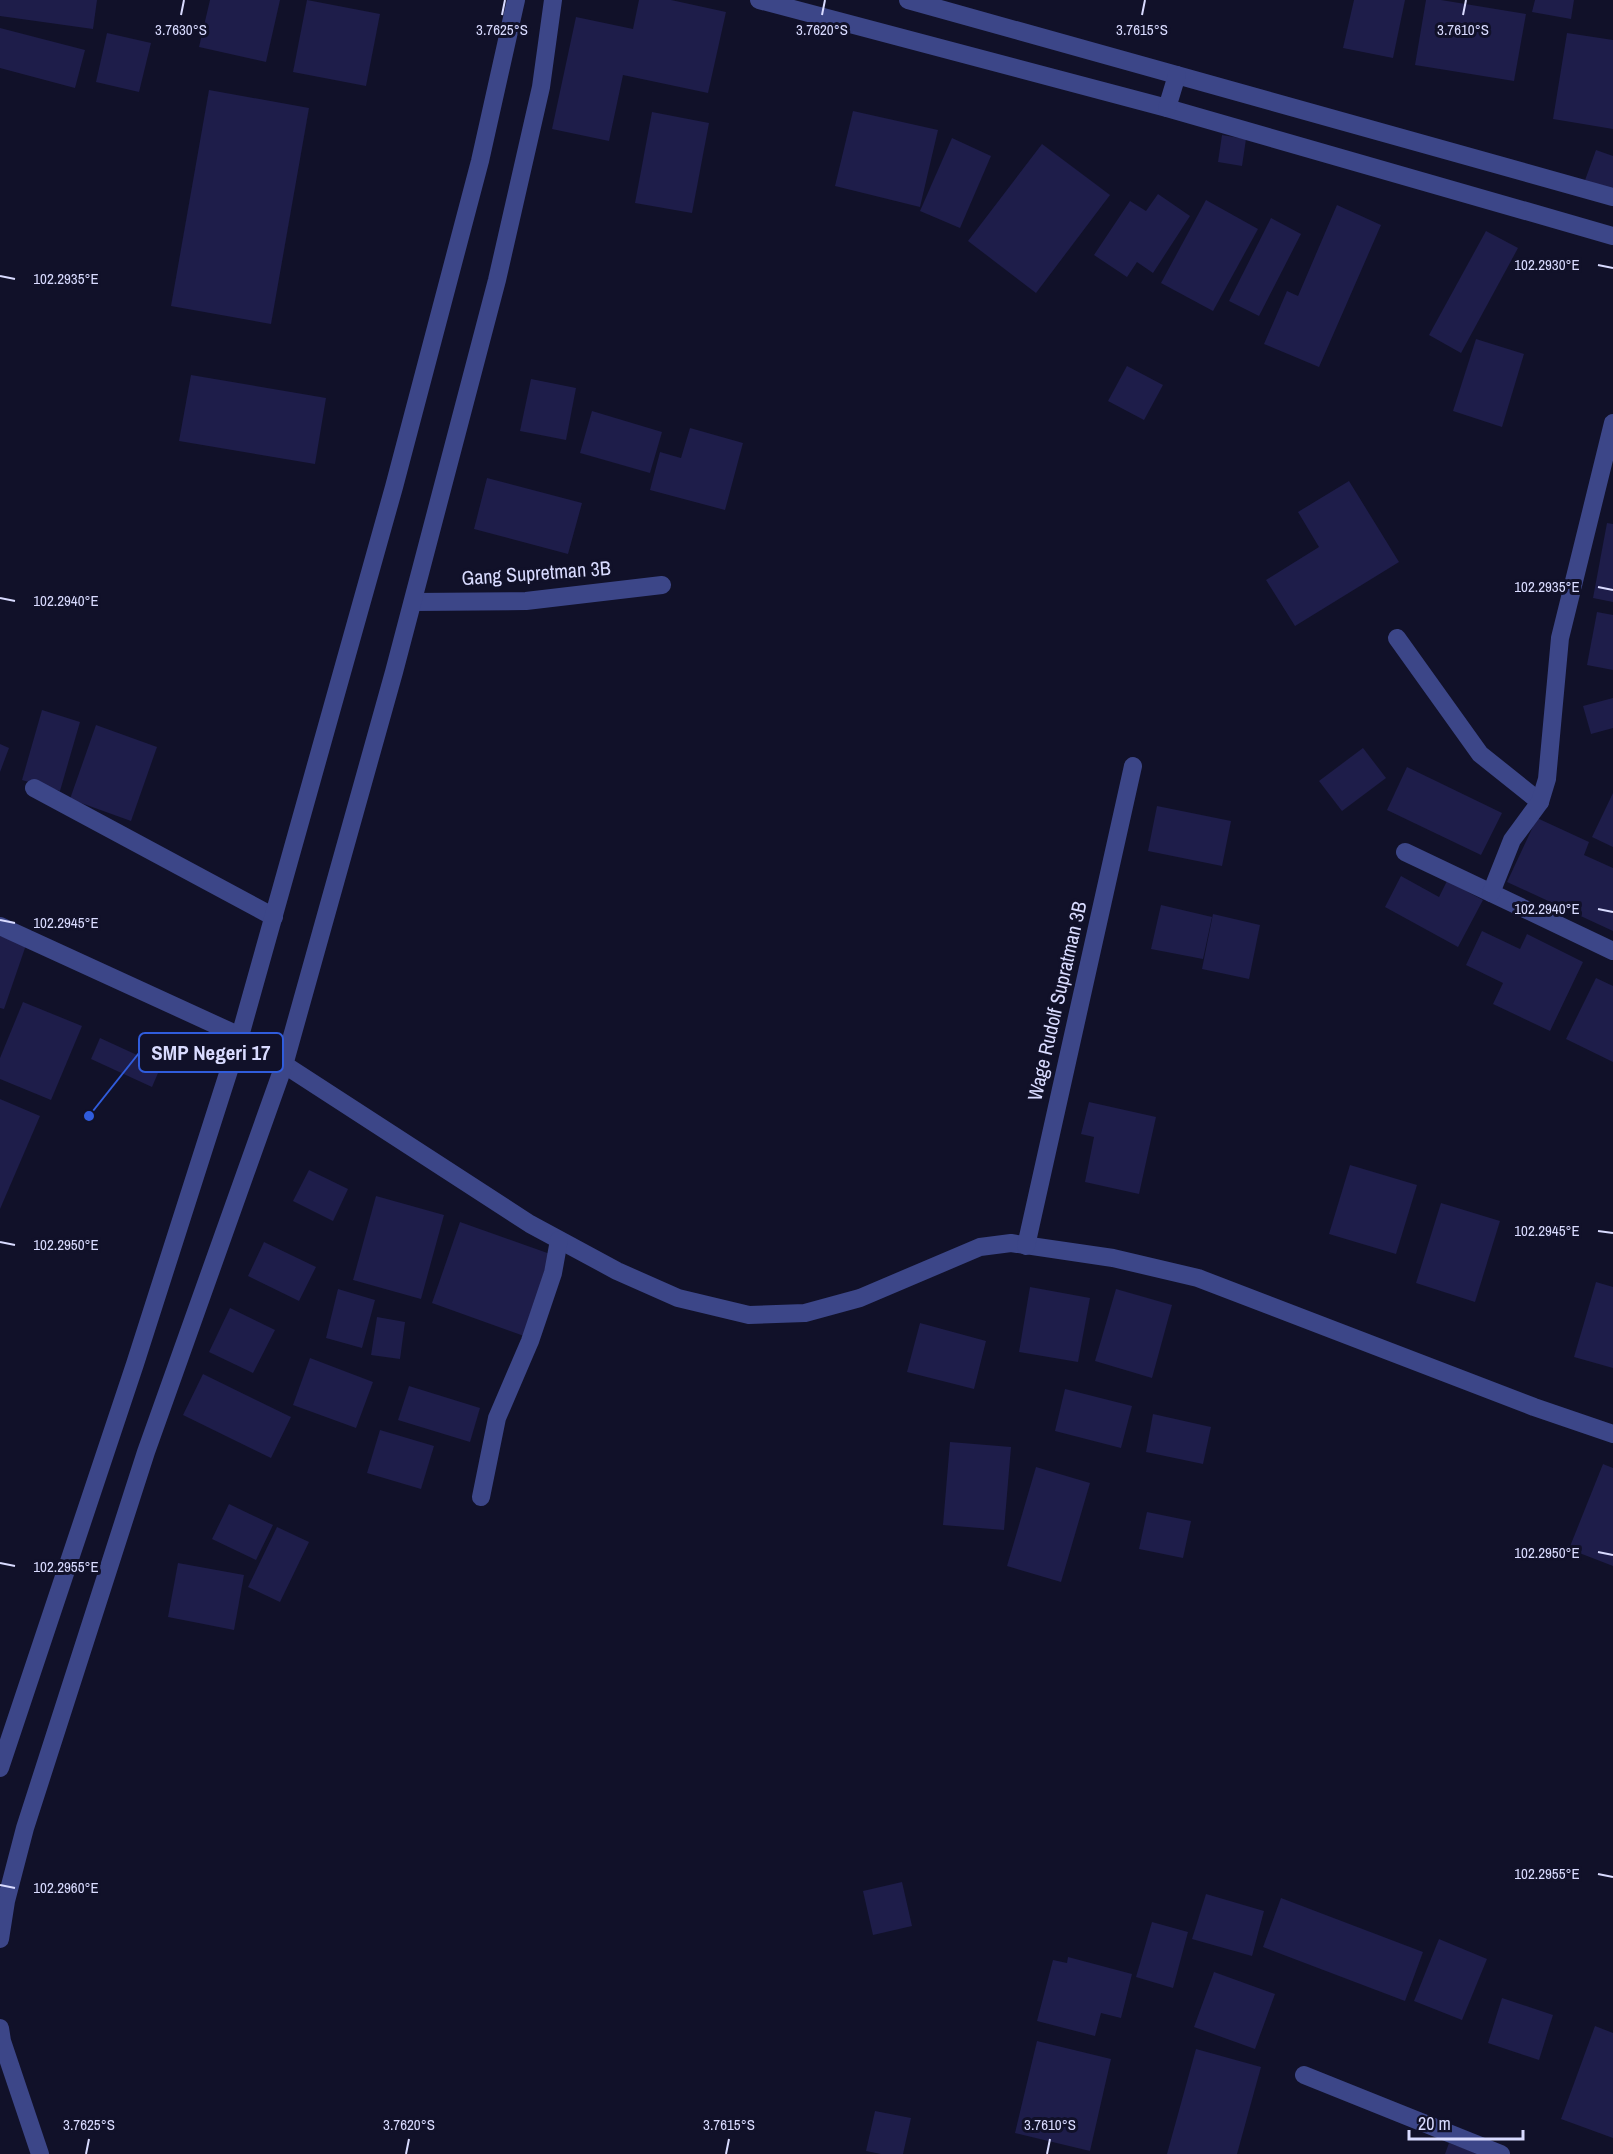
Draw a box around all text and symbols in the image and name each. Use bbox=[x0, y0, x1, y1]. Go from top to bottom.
text: 3.7630°S bbox=[155, 19, 207, 40]
text: 3.7625°S bbox=[476, 19, 528, 40]
text: 3.7620°S bbox=[796, 19, 848, 40]
text: 3.7615°S bbox=[1116, 19, 1168, 40]
text: 3.7610°S bbox=[1437, 19, 1489, 40]
text: 102.2930°E bbox=[1514, 254, 1580, 275]
text: 102.2935°E bbox=[33, 268, 99, 289]
street label: Gang Supretman 3B bbox=[460, 554, 612, 591]
text: 102.2935°E bbox=[1514, 576, 1580, 597]
text: 102.2940°E bbox=[33, 590, 99, 611]
text: 102.2940°E bbox=[1514, 898, 1580, 919]
street label: Wage Rudolf Supratman 3B bbox=[1020, 899, 1093, 1103]
text: 102.2945°E bbox=[33, 912, 99, 933]
callout: SMP Negeri 17 bbox=[139, 1033, 283, 1072]
text: SMP Negeri 17 bbox=[151, 1038, 271, 1067]
text: 102.2945°E bbox=[1514, 1220, 1580, 1241]
text: 102.2950°E bbox=[33, 1234, 99, 1255]
text: 102.2950°E bbox=[1514, 1542, 1580, 1563]
text: 102.2955°E bbox=[33, 1556, 99, 1577]
text: 102.2955°E bbox=[1514, 1863, 1580, 1884]
text: 102.2960°E bbox=[33, 1877, 99, 1898]
scale bar bbox=[1409, 2103, 1523, 2141]
text: 20 m bbox=[1418, 2111, 1451, 2136]
text: 3.7625°S bbox=[63, 2114, 115, 2135]
text: 3.7620°S bbox=[383, 2114, 435, 2135]
text: 3.7615°S bbox=[703, 2114, 755, 2135]
text: 3.7610°S bbox=[1024, 2114, 1076, 2135]

